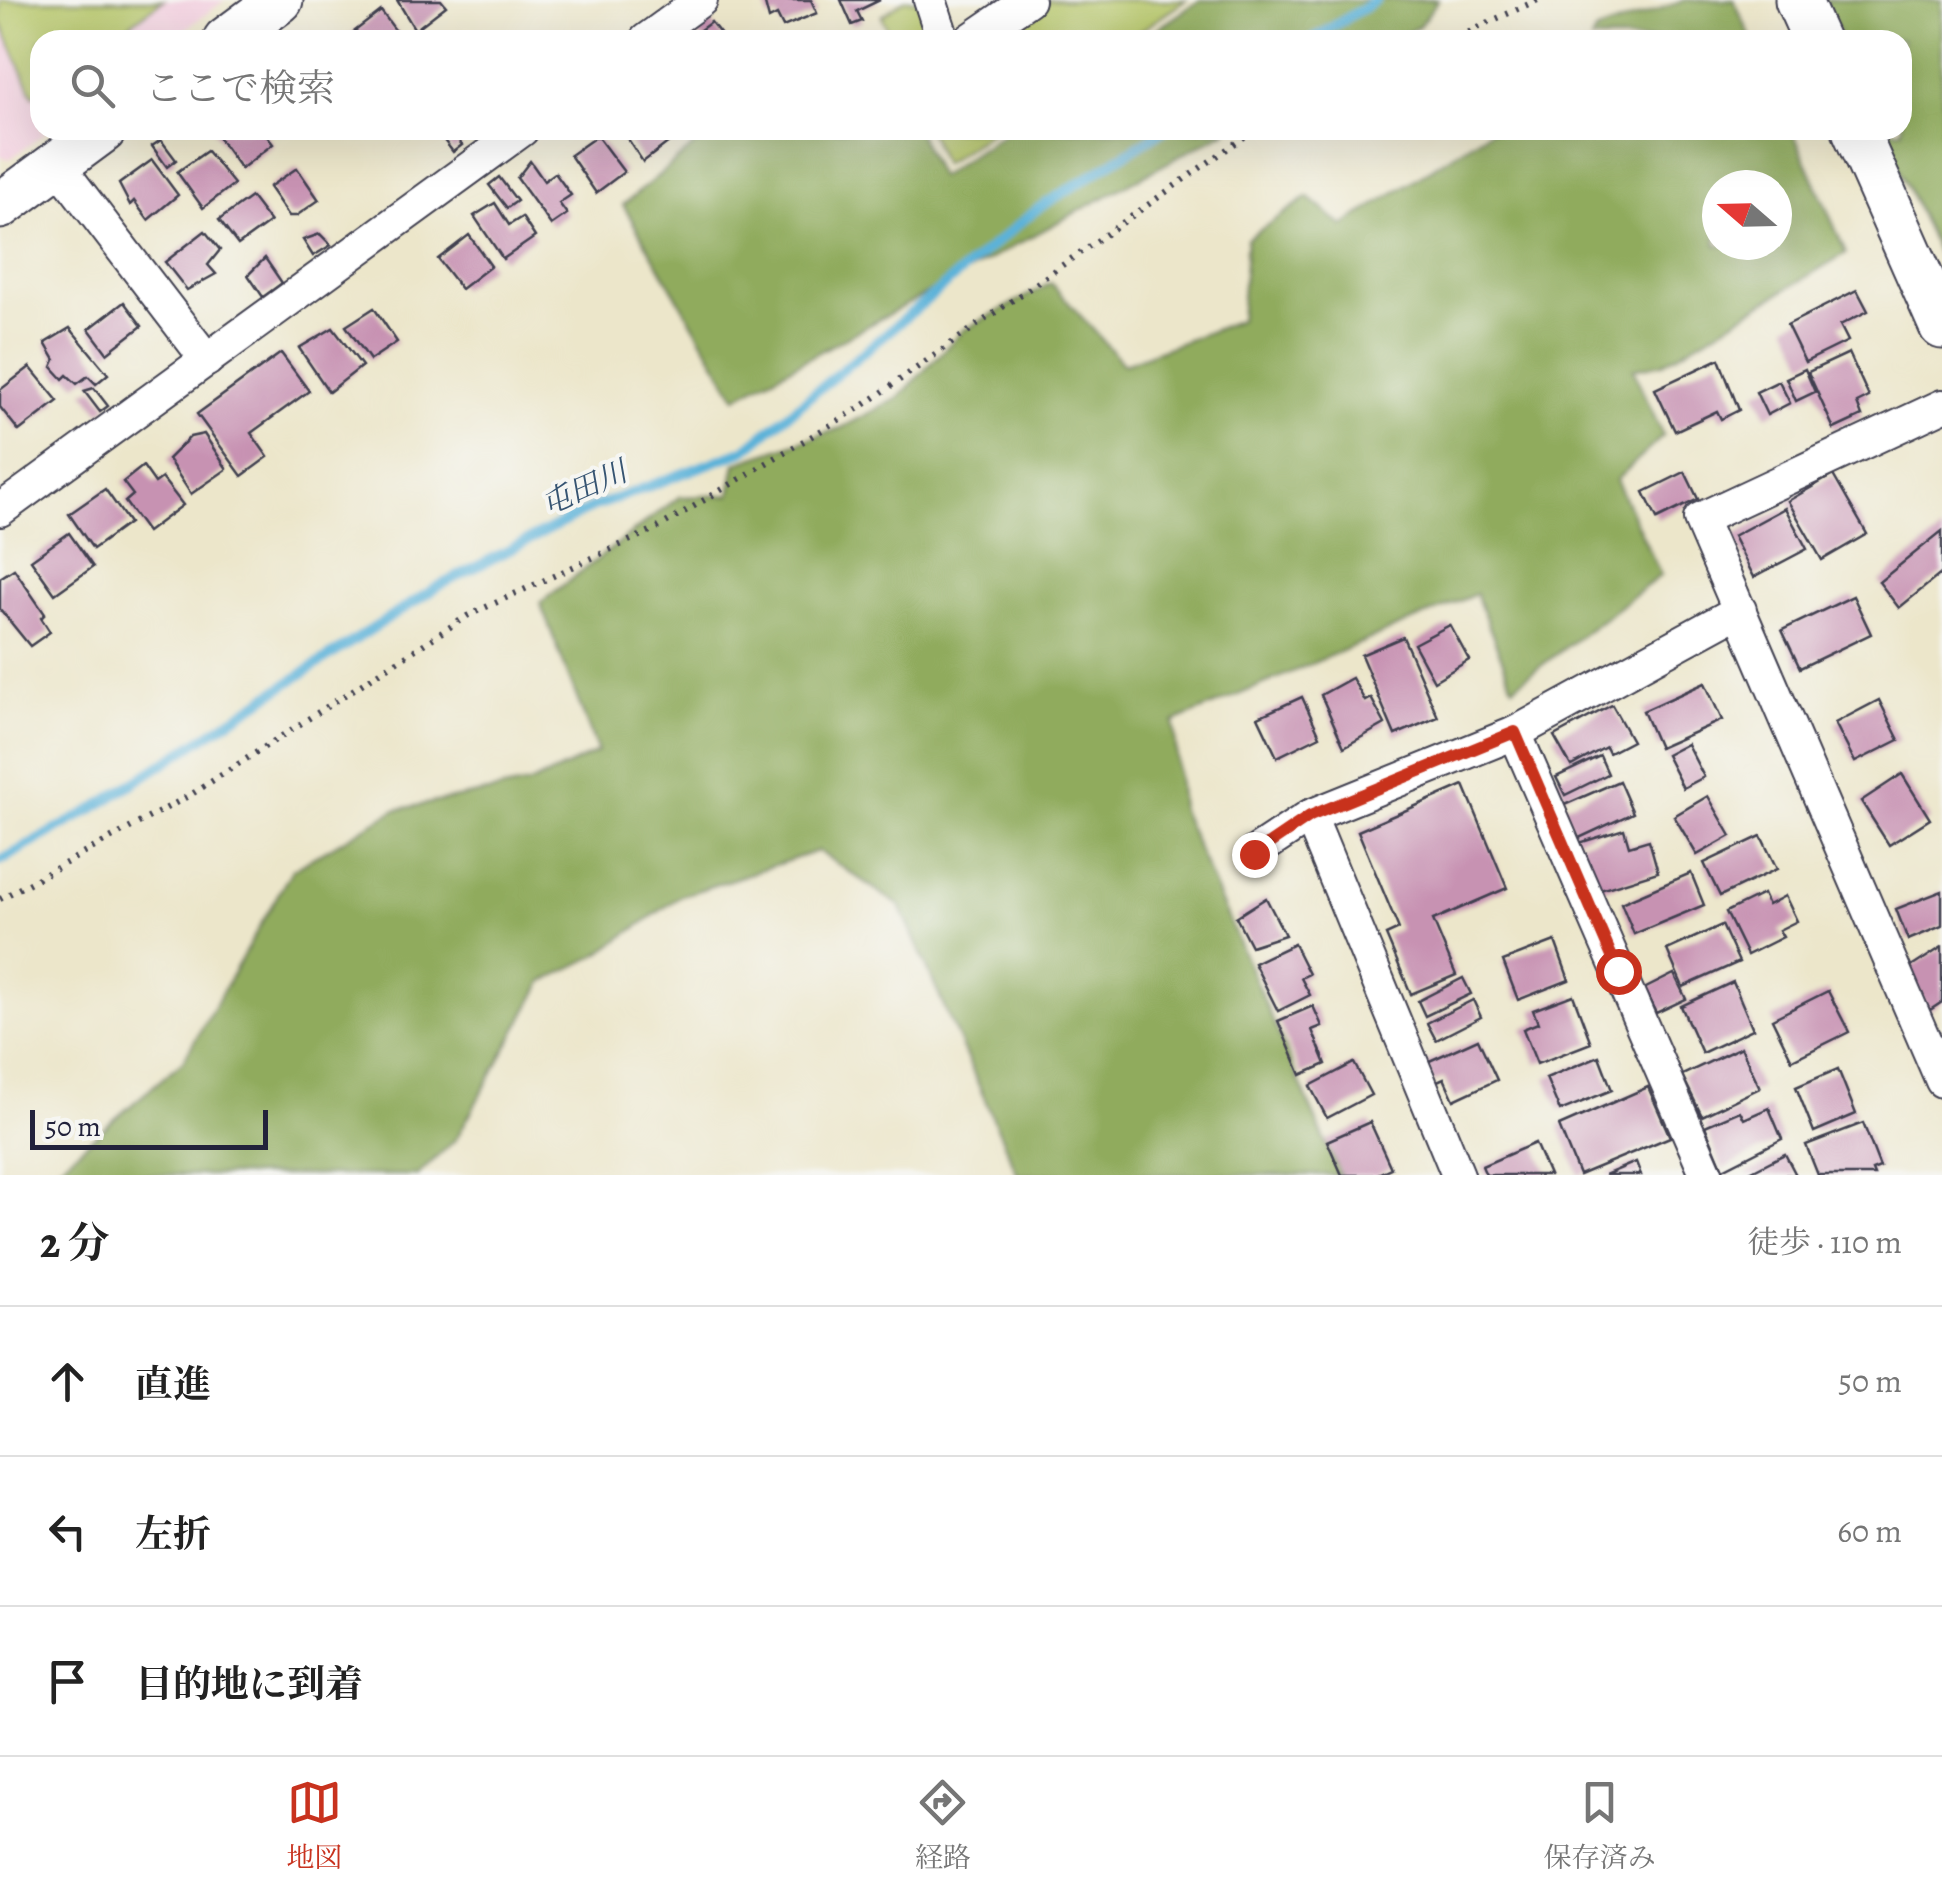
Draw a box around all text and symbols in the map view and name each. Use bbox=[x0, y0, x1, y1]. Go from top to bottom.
search box bbox=[30, 30, 1912, 140]
icon: search bbox=[65, 58, 120, 113]
text: ここで検索 bbox=[145, 62, 335, 114]
north arrow bbox=[1702, 170, 1792, 260]
water label: 屯田川 bbox=[535, 450, 636, 525]
route end bbox=[1232, 832, 1278, 878]
route start bbox=[1596, 949, 1642, 995]
scale bar bbox=[30, 1105, 268, 1150]
text: 50 m bbox=[45, 1108, 101, 1146]
text: 2 分 bbox=[40, 1214, 110, 1271]
text: 徒歩 · 110 m bbox=[1747, 1220, 1902, 1264]
icon: ahead bbox=[40, 1354, 95, 1409]
text: 直進 bbox=[135, 1358, 211, 1410]
text: 50 m bbox=[1838, 1359, 1902, 1403]
icon: left bbox=[40, 1504, 95, 1559]
text: 左折 bbox=[135, 1508, 211, 1560]
text: 60 m bbox=[1837, 1509, 1902, 1553]
icon: arrive bbox=[40, 1654, 95, 1709]
text: 目的地に到着 bbox=[135, 1658, 363, 1710]
tab: 地図 bbox=[286, 1775, 342, 1877]
tab: 経路 bbox=[915, 1775, 971, 1877]
tab: 保存済み bbox=[1544, 1775, 1656, 1877]

